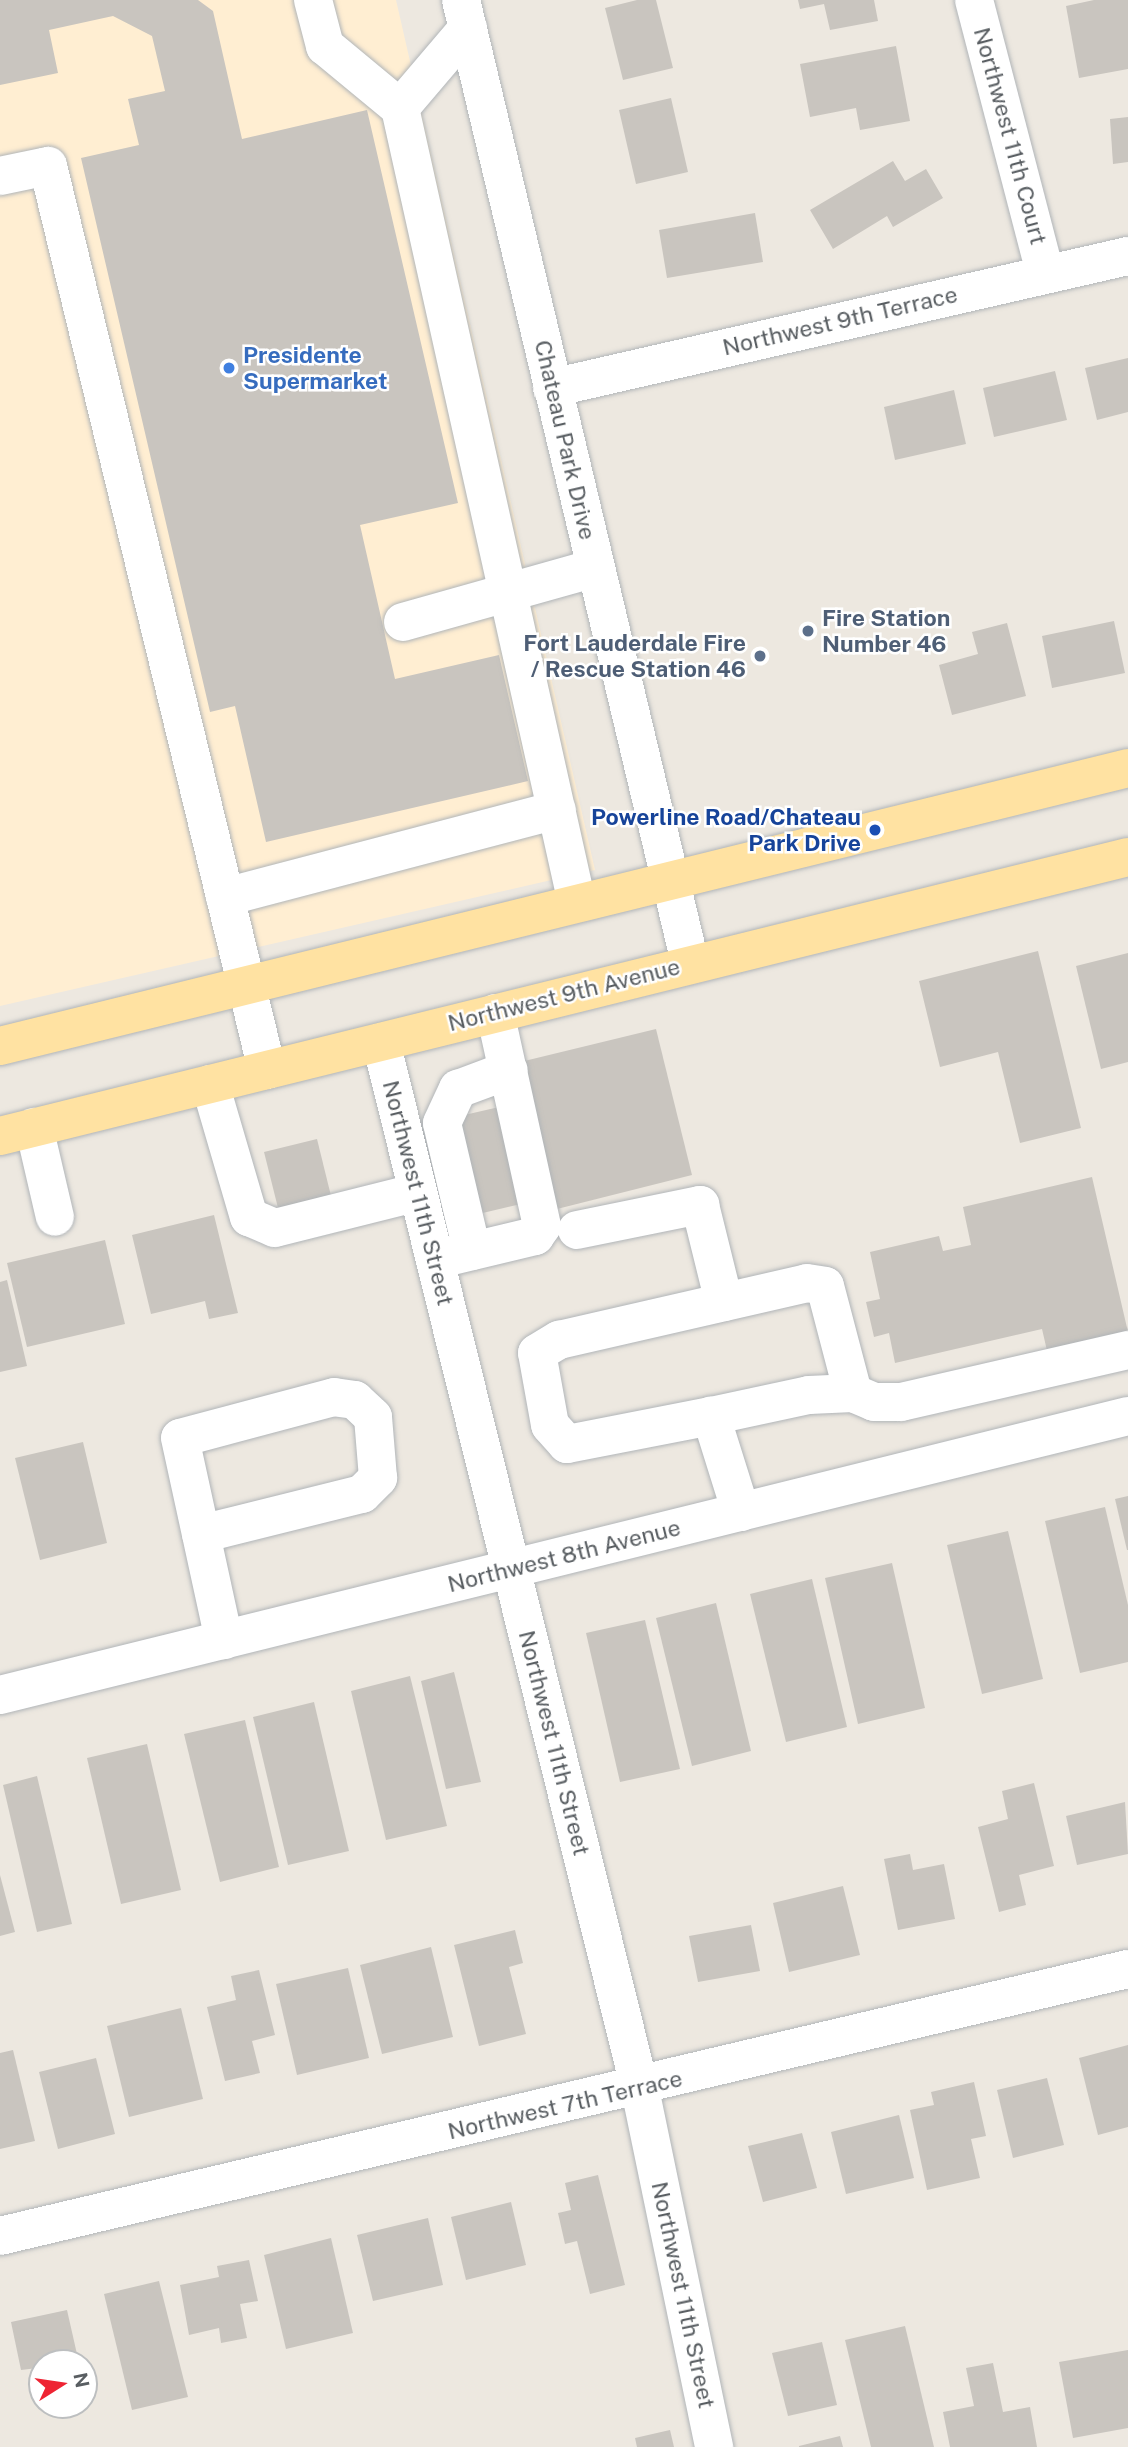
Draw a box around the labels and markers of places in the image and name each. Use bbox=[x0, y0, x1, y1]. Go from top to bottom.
place label: Presidente Supermarket bbox=[243, 341, 388, 395]
marker: Presidente Supermarket bbox=[221, 360, 237, 376]
place label: Fire Station Number 46 bbox=[822, 604, 951, 658]
marker: Fire Station Number 46 bbox=[800, 623, 816, 639]
place label: Fort Lauderdale Fire / Rescue Station 46 bbox=[523, 629, 746, 683]
marker: Fort Lauderdale Fire / Rescue Station 46 bbox=[752, 648, 768, 664]
place label: Powerline Road/Chateau Park Drive bbox=[591, 803, 861, 857]
marker: Powerline Road/Chateau Park Drive bbox=[867, 822, 883, 838]

